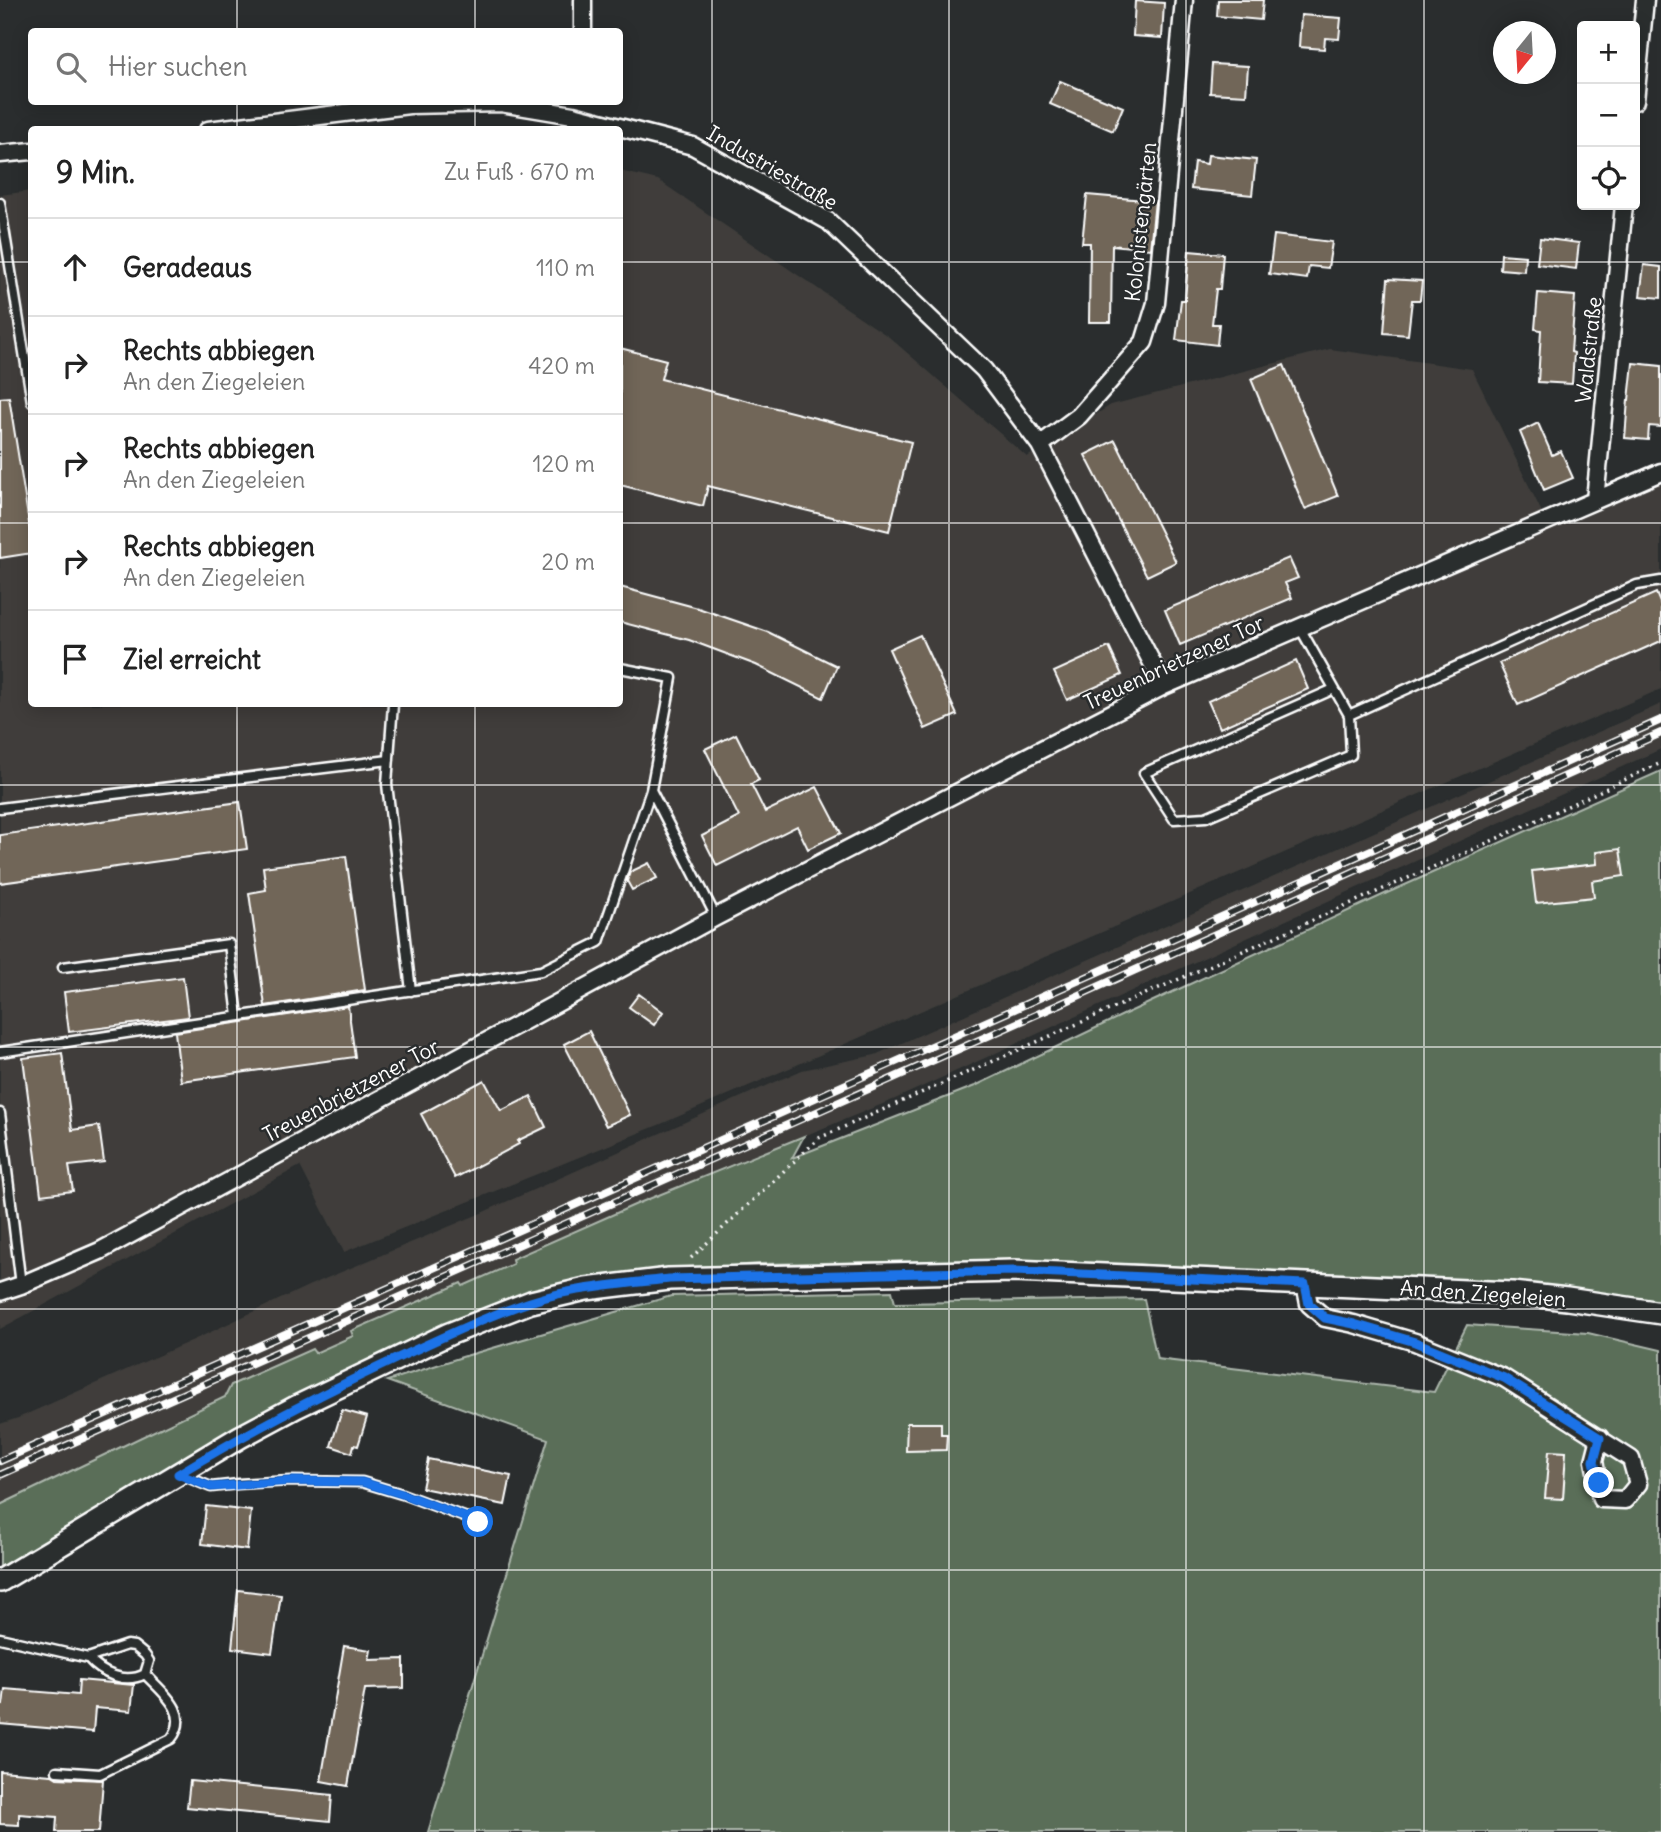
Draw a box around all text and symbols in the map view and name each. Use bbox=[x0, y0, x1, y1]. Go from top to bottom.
north arrow bbox=[1493, 21, 1556, 84]
map controls bbox=[1577, 21, 1640, 210]
button: + bbox=[1577, 21, 1640, 84]
search box bbox=[28, 28, 623, 105]
icon: search bbox=[52, 48, 90, 86]
text: Hier suchen bbox=[108, 50, 248, 83]
button: − bbox=[1577, 84, 1640, 147]
street label: Industriestraße bbox=[702, 119, 843, 216]
street label: Kolonistengärten bbox=[1119, 141, 1162, 303]
button: locate bbox=[1577, 147, 1640, 210]
text: 9 Min. bbox=[56, 153, 135, 191]
text: Zu Fuß · 670 m bbox=[444, 157, 595, 186]
icon: ahead bbox=[56, 248, 94, 286]
text: Geradeaus bbox=[123, 251, 252, 284]
text: 110 m bbox=[536, 253, 595, 282]
street label: Waldstraße bbox=[1569, 295, 1608, 405]
text: Rechts abbiegen bbox=[123, 334, 315, 367]
icon: right bbox=[56, 346, 94, 384]
text: 420 m bbox=[528, 351, 595, 380]
text: An den Ziegeleien bbox=[123, 367, 305, 396]
text: Rechts abbiegen bbox=[123, 432, 315, 465]
icon: right bbox=[56, 444, 94, 482]
text: 120 m bbox=[532, 449, 595, 478]
text: An den Ziegeleien bbox=[123, 465, 305, 494]
text: Rechts abbiegen bbox=[123, 530, 315, 563]
icon: right bbox=[56, 542, 94, 580]
text: 20 m bbox=[542, 547, 595, 576]
text: An den Ziegeleien bbox=[123, 563, 305, 592]
street label: Treuenbrietzener Tor bbox=[1079, 609, 1269, 716]
icon: arrive bbox=[56, 640, 94, 678]
text: Ziel erreicht bbox=[123, 643, 261, 676]
street label: Treuenbrietzener Tor bbox=[258, 1032, 444, 1148]
street label: An den Ziegeleien bbox=[1399, 1274, 1567, 1313]
route end bbox=[1583, 1467, 1614, 1498]
route start bbox=[462, 1506, 493, 1537]

